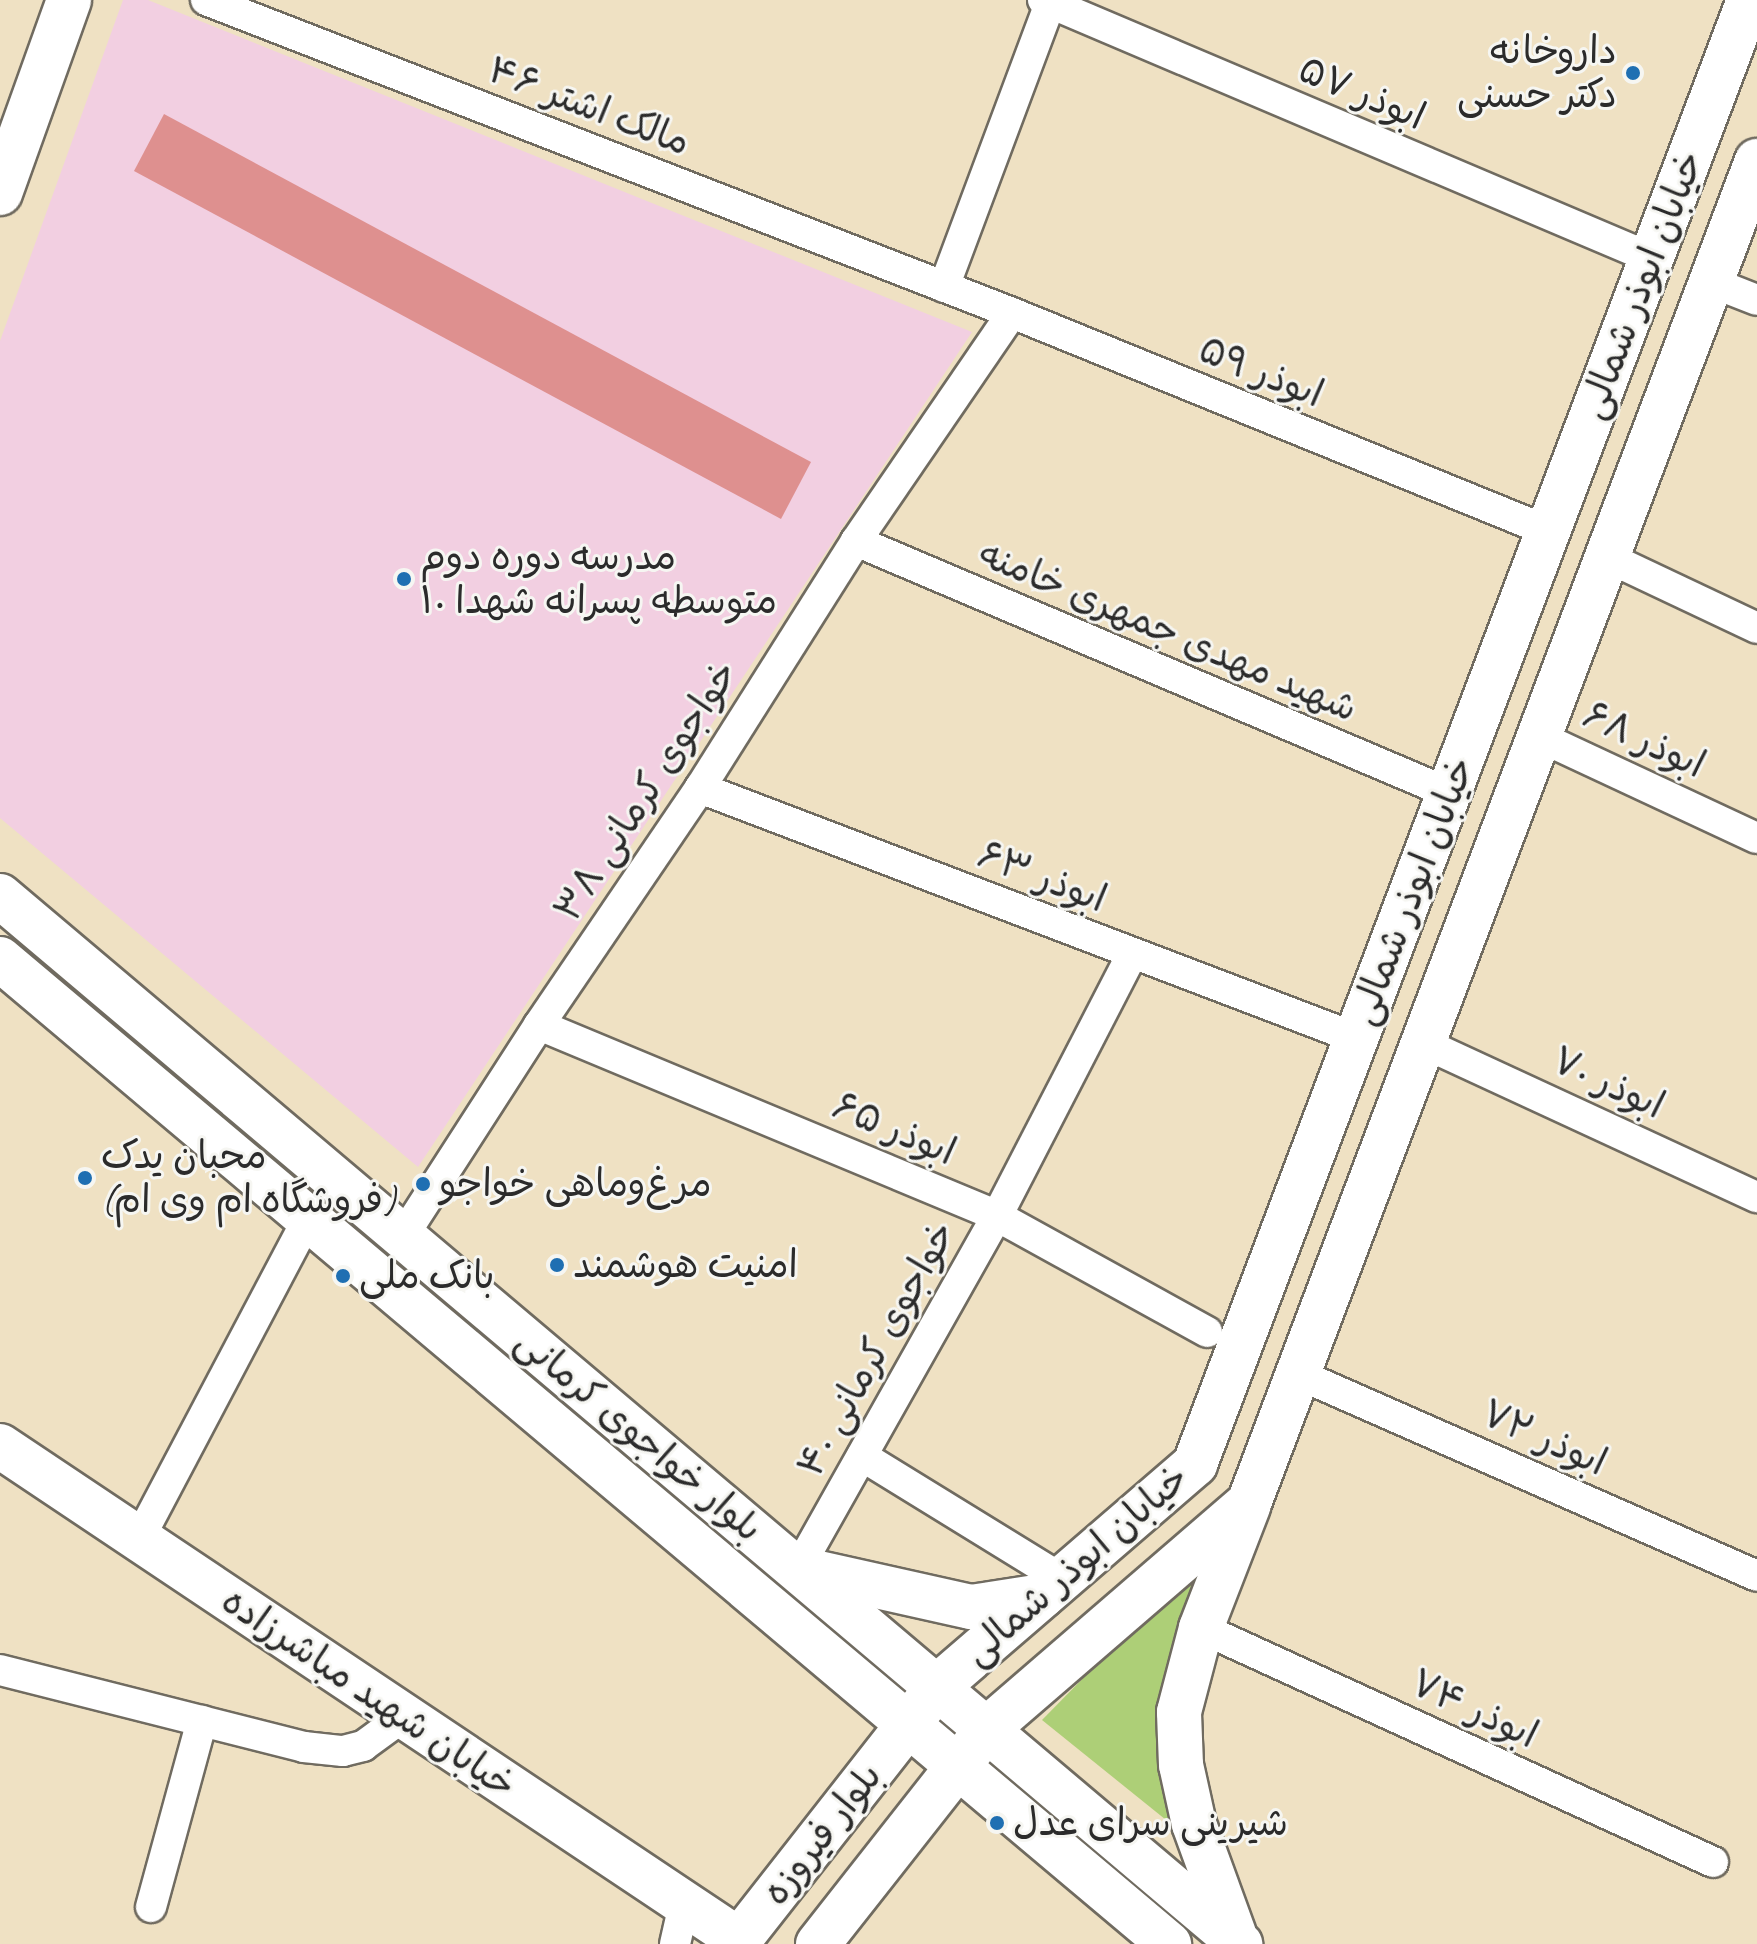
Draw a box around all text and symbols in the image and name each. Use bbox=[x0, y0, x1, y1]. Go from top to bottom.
place label: داروخانه دکتر حسنی bbox=[1457, 28, 1617, 118]
street label: ابوذر ۵۷ bbox=[1292, 46, 1432, 140]
street label: مالک اشتر ۴۶ bbox=[482, 47, 696, 165]
marker: داروخانه دکتر حسنی bbox=[1624, 64, 1642, 82]
street label: خیابان ابوذر شمالی bbox=[1569, 145, 1713, 425]
street label: ابوذر ۵۹ bbox=[1192, 327, 1330, 417]
street label: شهید مهدی جمهری خامنه bbox=[972, 531, 1364, 731]
place label: مدرسه دوره دوم متوسطه پسرانه شهدا ۱۰ bbox=[420, 534, 777, 624]
marker: مدرسه دوره دوم متوسطه پسرانه شهدا ۱۰ bbox=[395, 570, 413, 588]
street label: خواجوی کرمانی ۳۸ bbox=[545, 652, 747, 930]
street label: ابوذر ۶۸ bbox=[1576, 692, 1712, 788]
street label: خیابان ابوذر شمالی bbox=[1340, 751, 1484, 1031]
street label: ابوذر ۶۳ bbox=[971, 832, 1113, 922]
street label: ابوذر ۷۰ bbox=[1544, 1037, 1672, 1129]
street label: ابوذر ۶۵ bbox=[826, 1083, 962, 1175]
place label: محبان یدک (فروشگاه ام وی ام) bbox=[101, 1133, 396, 1222]
place label: مرغ‌وماهی‌ خواجو bbox=[439, 1161, 711, 1207]
marker: محبان یدک (فروشگاه ام وی ام) bbox=[76, 1169, 94, 1187]
marker: مرغ‌وماهی‌ خواجو bbox=[414, 1175, 432, 1193]
street label: خواجوی کرمانی ۴۰ bbox=[787, 1213, 965, 1485]
place label: امنیت هوشمند bbox=[573, 1242, 798, 1288]
place label: بانک ملی bbox=[359, 1253, 495, 1299]
marker: امنیت هوشمند bbox=[548, 1256, 566, 1274]
marker: بانک ملی bbox=[334, 1267, 352, 1285]
street label: بلوار خواجوی کرمانی bbox=[506, 1318, 772, 1552]
street label: ابوذر ۷۲ bbox=[1474, 1390, 1614, 1486]
street label: خیابان ابوذر شمالی bbox=[954, 1455, 1198, 1675]
street label: خیابان شهید مباشرزاده bbox=[213, 1578, 525, 1808]
street label: ابوذر ۷۴ bbox=[1403, 1660, 1545, 1758]
street label: بلوار فیروزه bbox=[752, 1754, 892, 1914]
place label: شیرینی سرای عدل bbox=[1013, 1800, 1288, 1846]
marker: شیرینی سرای عدل bbox=[988, 1814, 1006, 1832]

